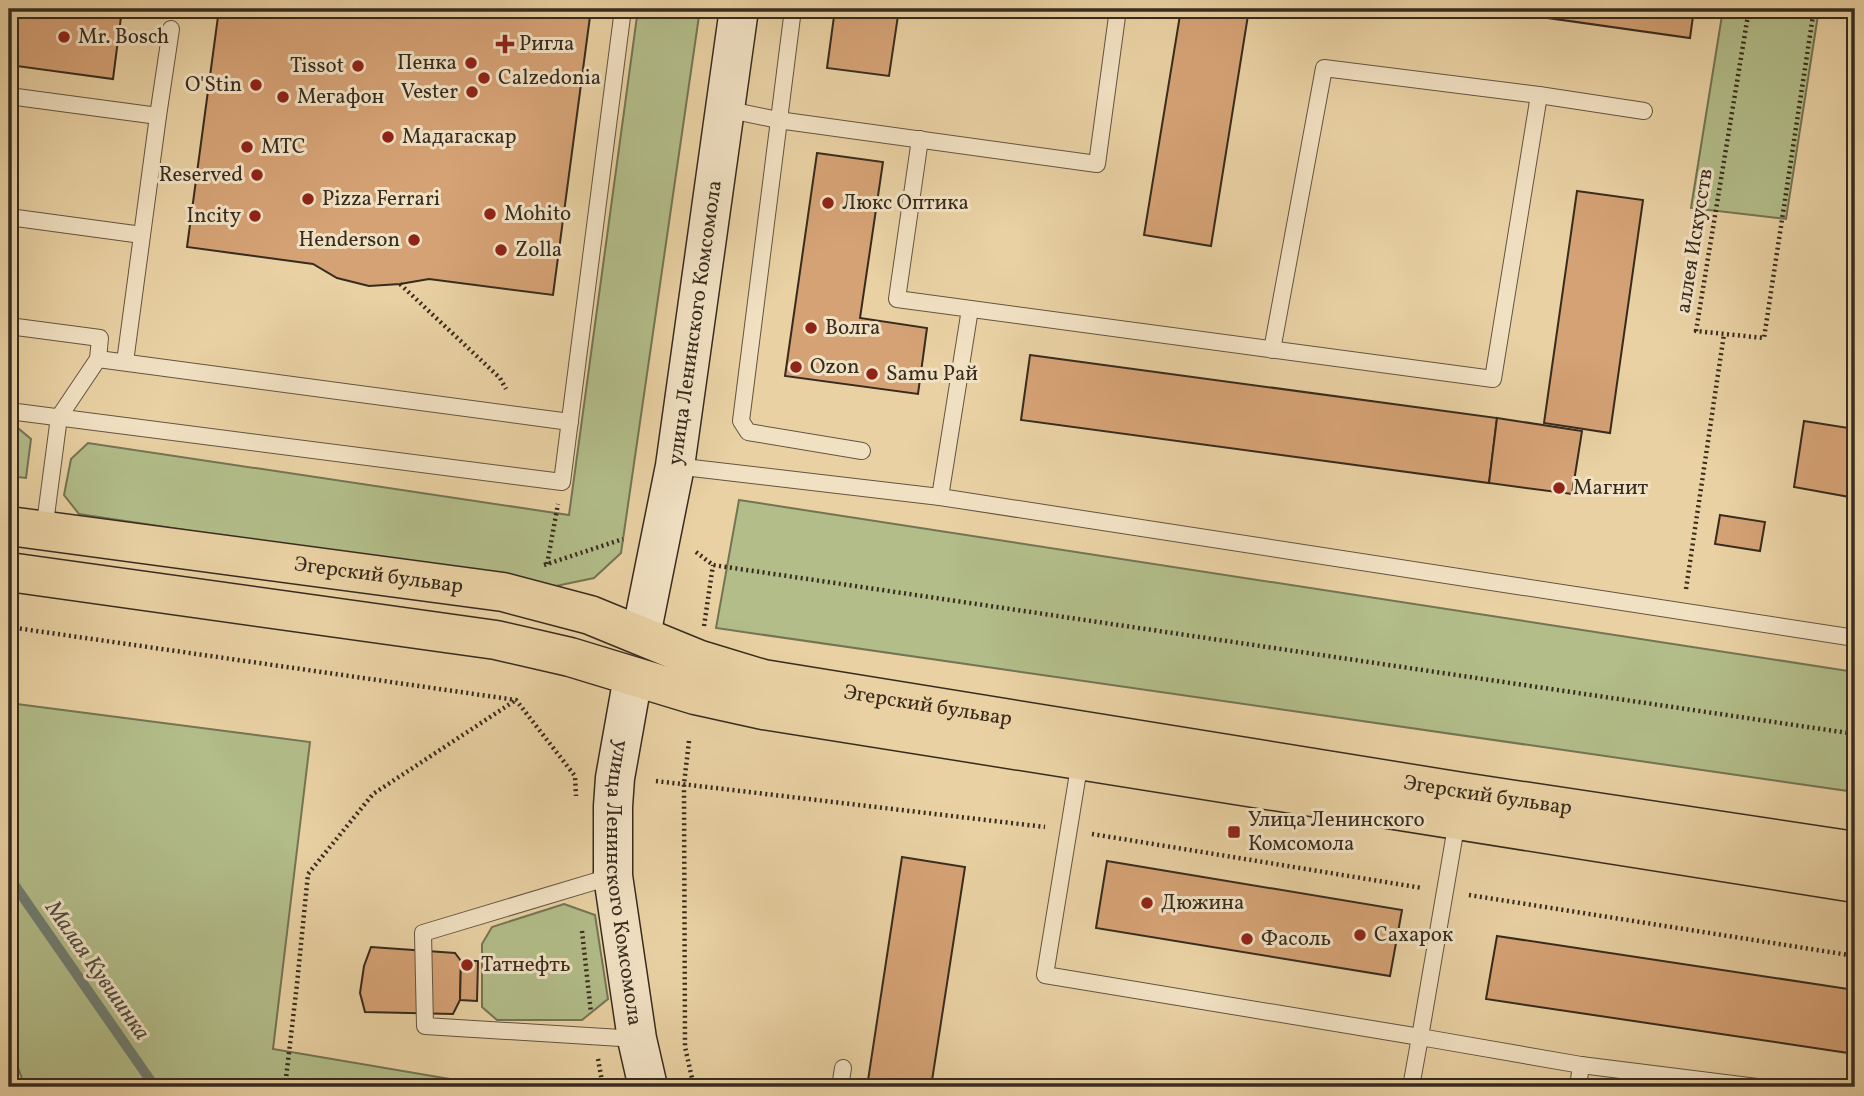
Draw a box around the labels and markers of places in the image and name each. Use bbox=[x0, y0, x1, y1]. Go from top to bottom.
place label: Mr. Bosch bbox=[78, 23, 169, 52]
marker: Mr. Bosch bbox=[56, 29, 72, 45]
place label: Ригла bbox=[519, 30, 574, 59]
marker: Ригла bbox=[497, 36, 513, 52]
place label: Пенка bbox=[397, 49, 457, 78]
place label: Tissot bbox=[290, 52, 344, 81]
marker: Пенка bbox=[463, 55, 479, 71]
marker: Tissot bbox=[350, 58, 366, 74]
place label: Calzedonia bbox=[498, 64, 601, 93]
marker: Calzedonia bbox=[476, 70, 492, 86]
place label: O'Stin bbox=[185, 71, 242, 100]
marker: O'Stin bbox=[248, 77, 264, 93]
place label: Vester bbox=[401, 78, 458, 107]
place label: Мегафон bbox=[297, 83, 385, 112]
marker: Vester bbox=[464, 84, 480, 100]
marker: Мегафон bbox=[275, 89, 291, 105]
place label: Мадагаскар bbox=[402, 123, 516, 152]
marker: Мадагаскар bbox=[380, 129, 396, 145]
place label: МТС bbox=[261, 133, 306, 162]
marker: МТС bbox=[239, 139, 255, 155]
place label: Reserved bbox=[159, 161, 243, 190]
marker: Reserved bbox=[249, 167, 265, 183]
place label: Pizza Ferrari bbox=[322, 185, 440, 214]
place label: Люкс Оптика bbox=[842, 189, 969, 218]
marker: Pizza Ferrari bbox=[300, 191, 316, 207]
marker: Люкс Оптика bbox=[820, 195, 836, 211]
place label: Mohito bbox=[504, 200, 571, 229]
place label: Incity bbox=[187, 202, 242, 231]
marker: Mohito bbox=[482, 206, 498, 222]
marker: Incity bbox=[247, 208, 263, 224]
place label: Henderson bbox=[298, 226, 400, 255]
marker: Henderson bbox=[406, 232, 422, 248]
place label: Zolla bbox=[515, 236, 562, 265]
marker: Zolla bbox=[493, 242, 509, 258]
place label: Волга bbox=[825, 314, 880, 343]
marker: Волга bbox=[803, 320, 819, 336]
place label: Ozon bbox=[810, 353, 860, 382]
marker: Ozon bbox=[788, 359, 804, 375]
place label: Samu Рай bbox=[886, 360, 978, 389]
marker: Samu Рай bbox=[864, 366, 880, 382]
place label: Магнит bbox=[1573, 474, 1649, 503]
marker: Магнит bbox=[1551, 480, 1567, 496]
place label: Улица Ленинского Комсомола bbox=[1248, 806, 1425, 859]
marker: Улица Ленинского Комсомола bbox=[1226, 824, 1242, 840]
place label: Дюжина bbox=[1161, 889, 1244, 918]
marker: Дюжина bbox=[1139, 895, 1155, 911]
place label: Сахарок bbox=[1374, 921, 1453, 950]
place label: Фасоль bbox=[1261, 925, 1331, 954]
marker: Сахарок bbox=[1352, 927, 1368, 943]
marker: Фасоль bbox=[1239, 931, 1255, 947]
place label: Татнефть bbox=[481, 951, 571, 980]
marker: Татнефть bbox=[459, 957, 475, 973]

